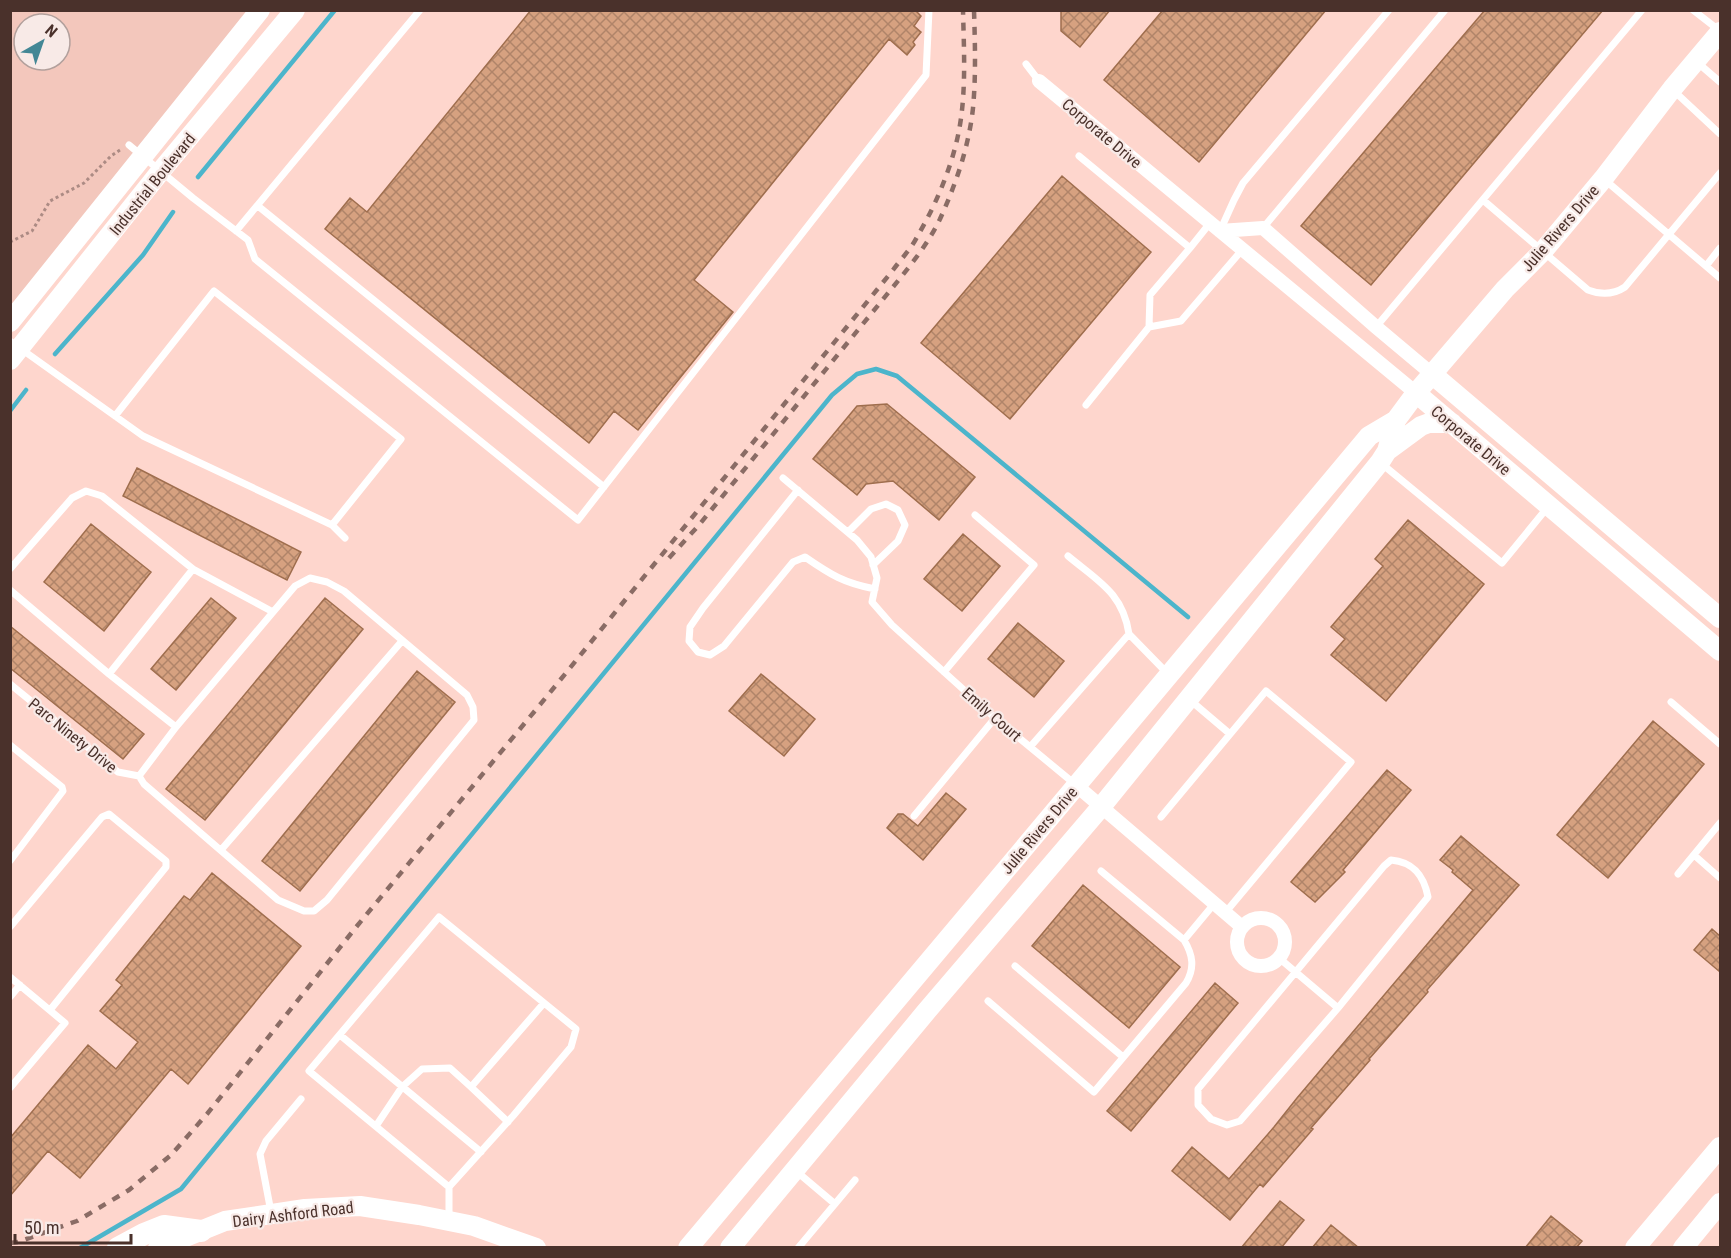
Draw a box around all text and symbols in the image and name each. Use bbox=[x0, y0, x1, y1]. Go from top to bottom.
north arrow bbox=[12, 12, 72, 72]
text: N bbox=[41, 20, 61, 41]
street label: Corporate Drive bbox=[1058, 95, 1145, 172]
street label: Industrial Boulevard bbox=[105, 130, 199, 239]
street label: Julie Rivers Drive bbox=[1518, 181, 1603, 275]
street label: Corporate Drive bbox=[1427, 402, 1514, 479]
street label: Emily Court bbox=[958, 683, 1025, 746]
street label: Parc Ninety Drive bbox=[25, 694, 121, 777]
street label: Julie Rivers Drive bbox=[997, 783, 1081, 878]
street label: Dairy Ashford Road bbox=[232, 1198, 355, 1231]
scale bar bbox=[15, 1207, 130, 1245]
text: 50 m bbox=[24, 1217, 59, 1238]

